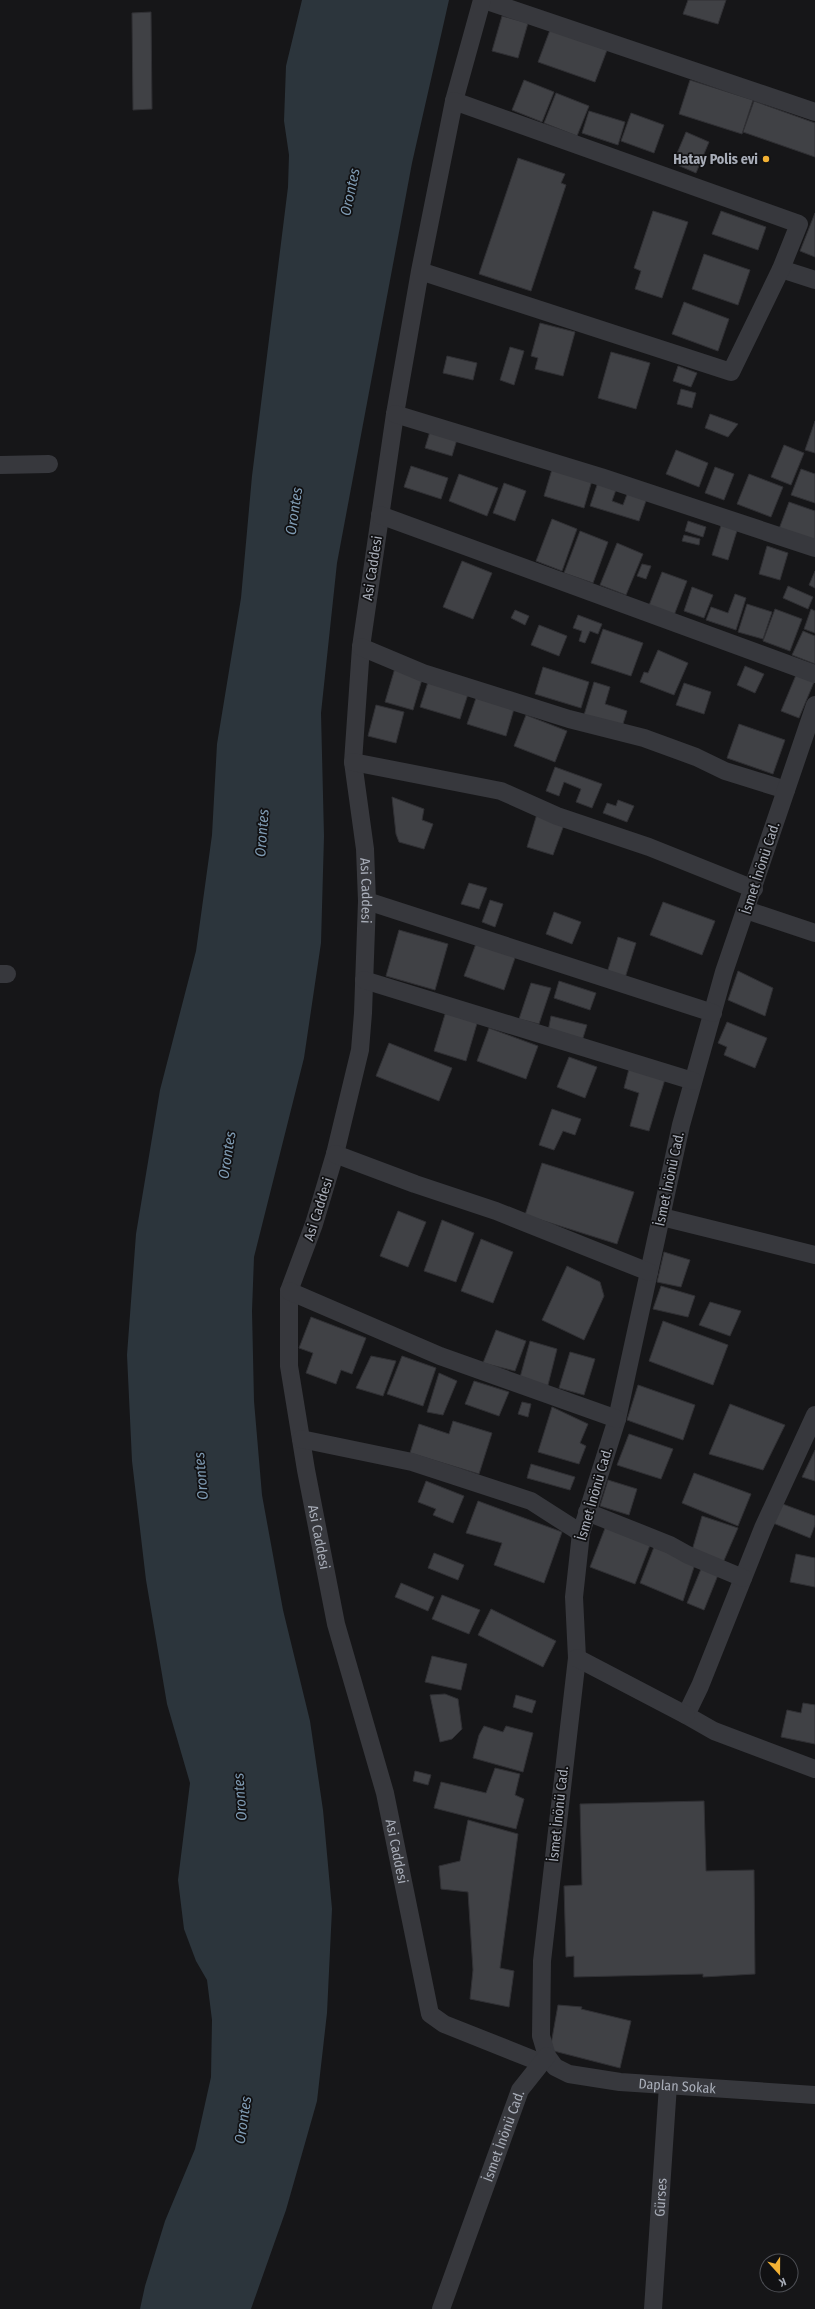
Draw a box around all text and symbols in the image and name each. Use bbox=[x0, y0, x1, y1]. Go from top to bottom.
place label: Hatay Polis evi bbox=[673, 151, 758, 168]
marker: Hatay Polis evi bbox=[761, 154, 771, 164]
water label: Orontes bbox=[336, 166, 364, 217]
water label: Orontes bbox=[282, 485, 306, 536]
street label: Asi Caddesi bbox=[359, 534, 386, 602]
water label: Orontes bbox=[251, 808, 273, 858]
street label: İsmet İnönü Cad. bbox=[738, 820, 783, 916]
street label: Asi Caddesi bbox=[356, 858, 375, 924]
water label: Orontes bbox=[214, 1129, 240, 1180]
street label: İsmet İnönü Cad. bbox=[651, 1130, 688, 1228]
street label: Asi Caddesi bbox=[300, 1175, 337, 1243]
street label: İsmet İnönü Cad. bbox=[573, 1446, 616, 1543]
water label: Orontes bbox=[190, 1451, 212, 1501]
street label: Asi Caddesi bbox=[304, 1504, 333, 1571]
street label: İsmet İnönü Cad. bbox=[545, 1765, 572, 1863]
water label: Orontes bbox=[229, 1772, 251, 1822]
street label: Asi Caddesi bbox=[382, 1818, 411, 1885]
street label: Daplan Sokak bbox=[638, 2075, 717, 2097]
street label: İsmet İnönü Cad. bbox=[480, 2088, 528, 2184]
water label: Orontes bbox=[231, 2094, 255, 2145]
street label: Gürses bbox=[651, 2177, 671, 2217]
north arrow bbox=[759, 2253, 799, 2293]
text: K bbox=[777, 2275, 788, 2289]

